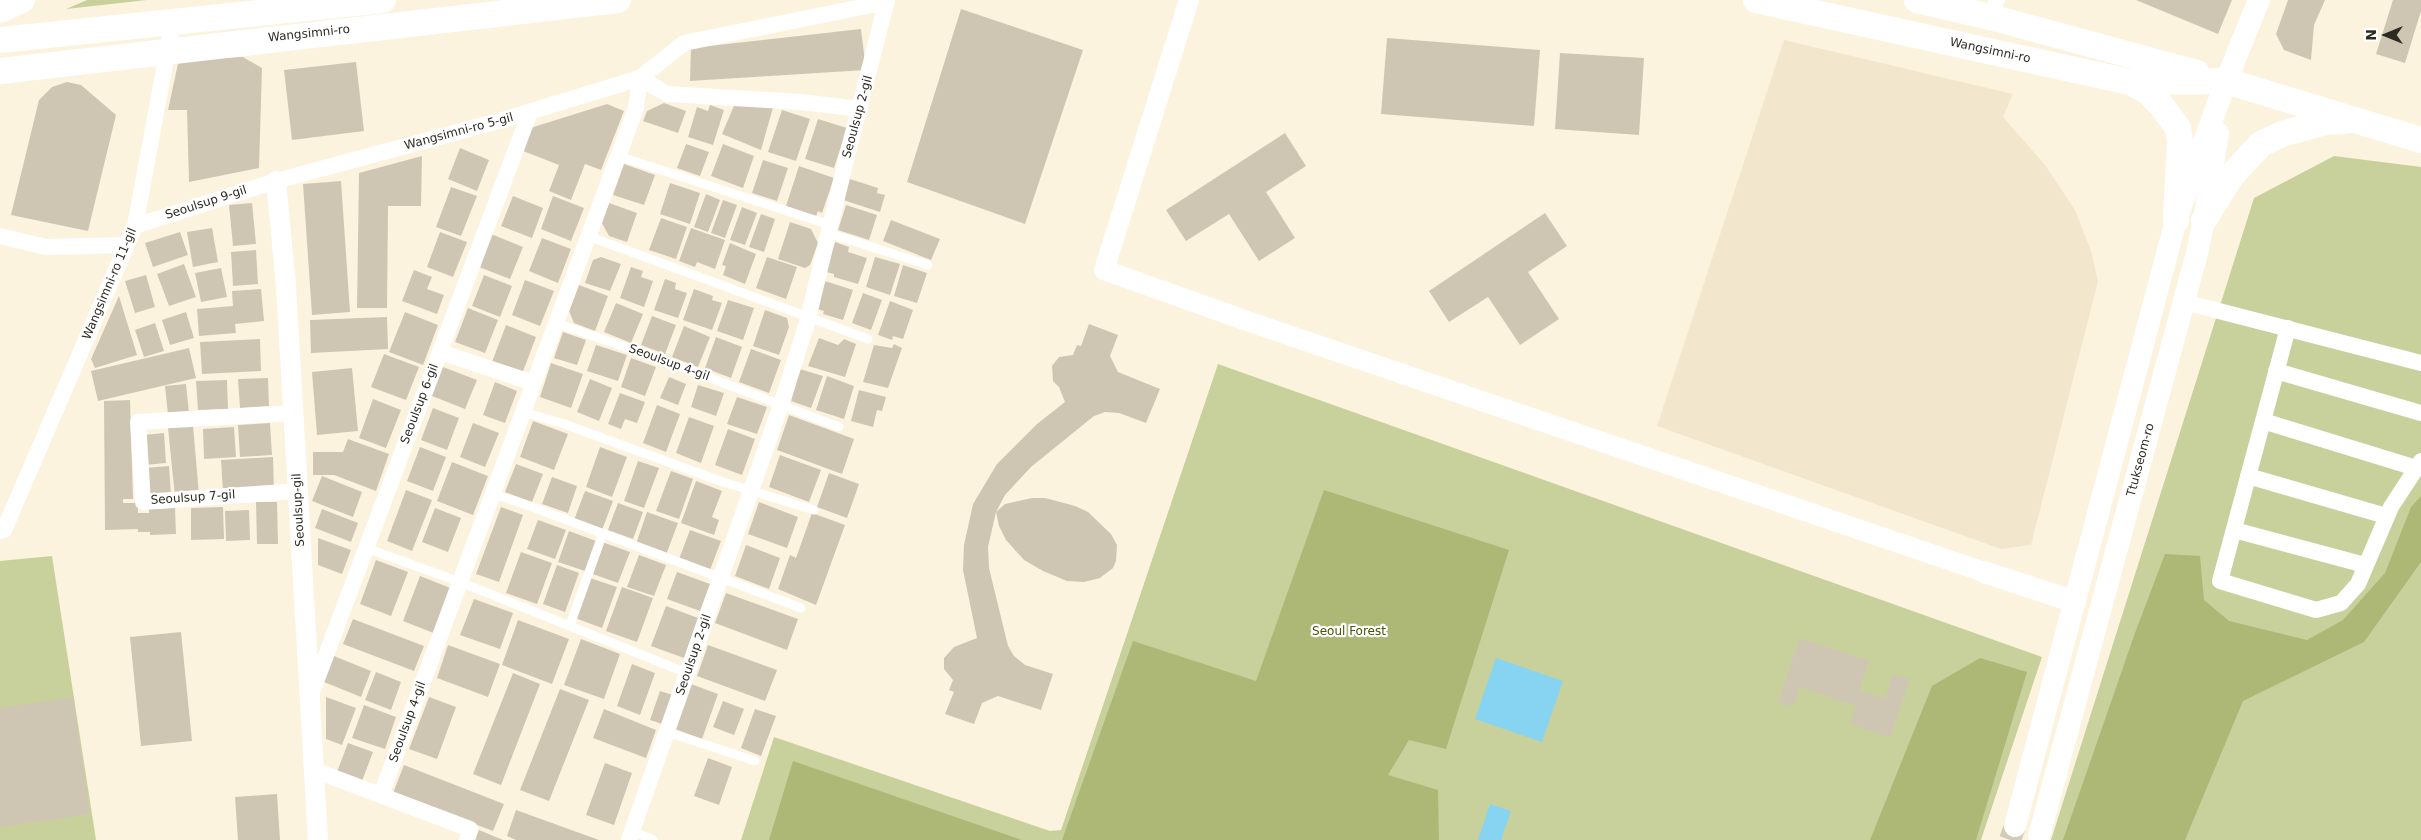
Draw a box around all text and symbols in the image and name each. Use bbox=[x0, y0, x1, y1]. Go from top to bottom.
north arrow bbox=[2361, 10, 2411, 60]
street label: Wangsimni-ro bbox=[267, 23, 351, 45]
text: N bbox=[2363, 29, 2379, 41]
street label: Wangsimni-ro bbox=[1948, 35, 2032, 67]
street label: Seoulsup 2-gil bbox=[840, 74, 876, 160]
street label: Wangsimni-ro 5-gil bbox=[403, 111, 515, 153]
street label: Seoulsup 9-gil bbox=[163, 183, 249, 223]
street label: Wangsimni-ro 11-gil bbox=[80, 226, 140, 342]
street label: Seoulsup 4-gil bbox=[627, 342, 711, 384]
street label: Seoulsup 6-gil bbox=[398, 362, 442, 446]
street label: Ttukseom-ro bbox=[2124, 422, 2158, 498]
street label: Seoulsup-gil bbox=[290, 473, 308, 547]
street label: Seoulsup 7-gil bbox=[150, 488, 236, 508]
street label: Seoulsup 2-gil bbox=[673, 613, 715, 697]
park label: Seoul Forest bbox=[1312, 625, 1386, 639]
street label: Seoulsup 4-gil bbox=[387, 680, 429, 764]

